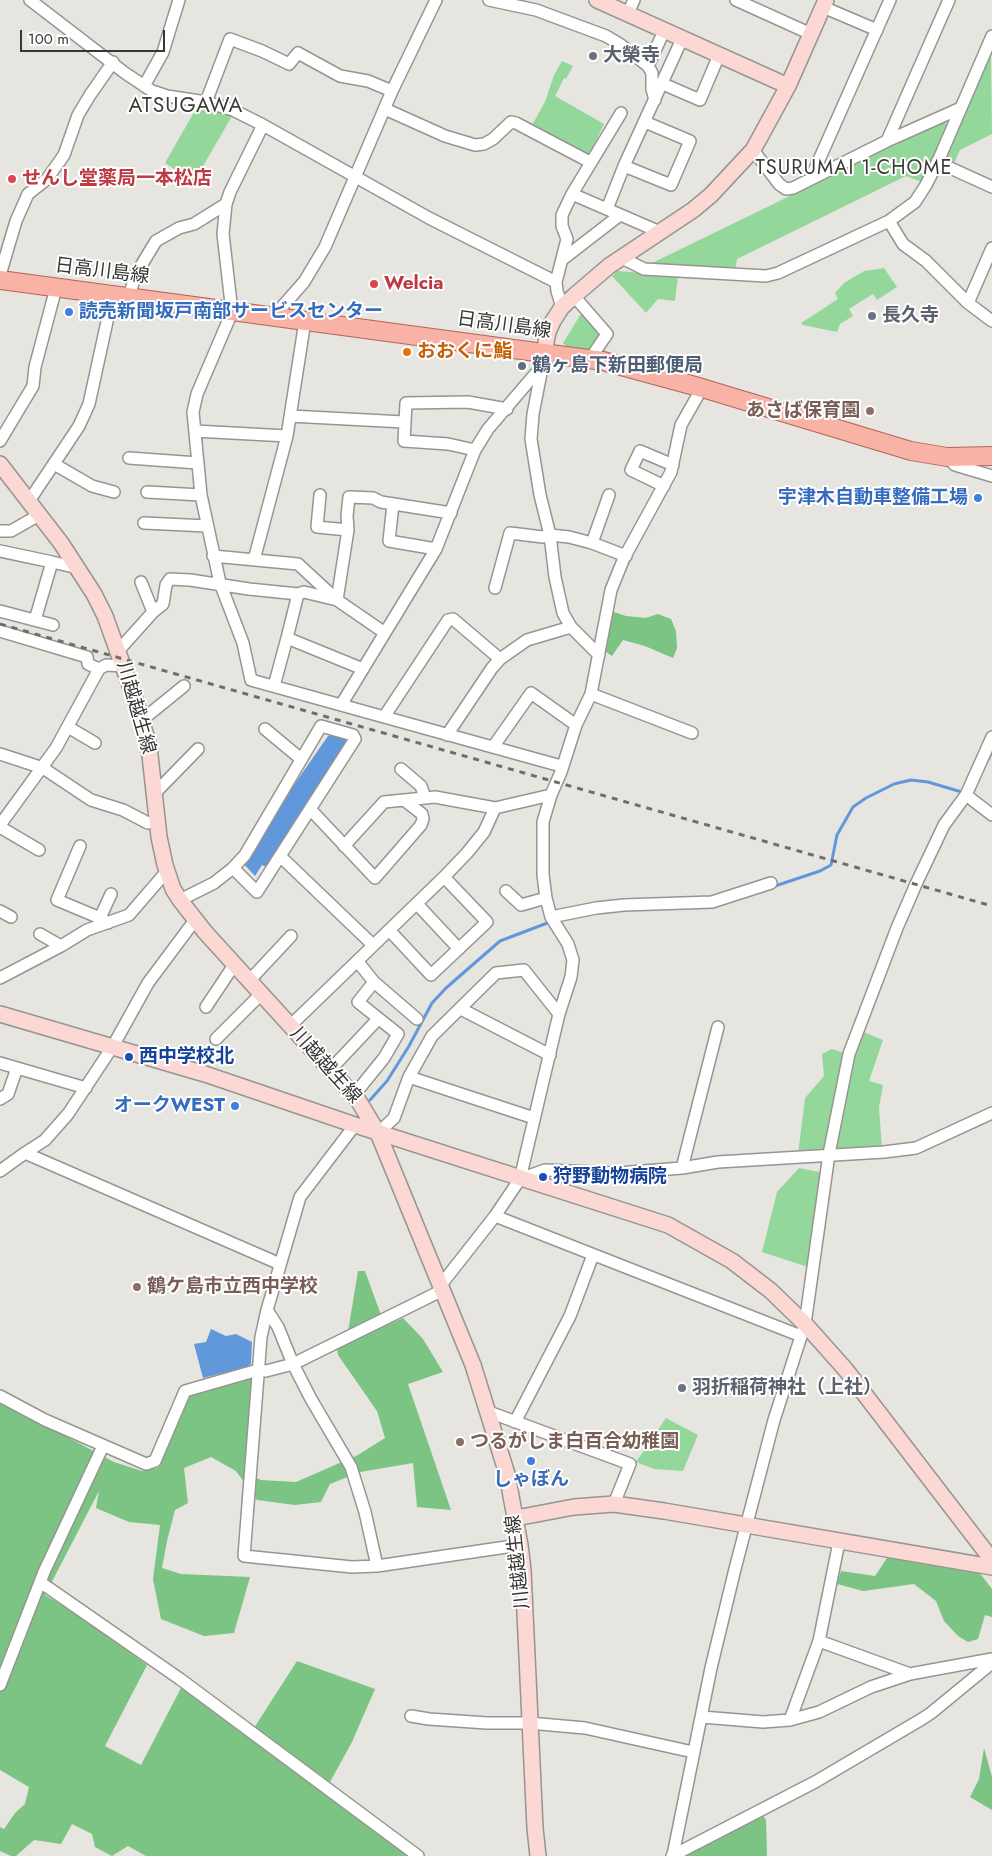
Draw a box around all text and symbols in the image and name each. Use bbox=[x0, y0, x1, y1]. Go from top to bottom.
scale bar bbox=[22, 20, 168, 52]
text: 100 m bbox=[28, 28, 69, 50]
place label: 大榮寺 bbox=[603, 45, 660, 67]
marker: 大榮寺 bbox=[587, 50, 599, 62]
district label: ATSUGAWA bbox=[128, 94, 244, 120]
district label: TSURUMAI 1-CHOME bbox=[754, 157, 954, 181]
place label: せんし堂薬局一本松店 bbox=[22, 168, 212, 190]
marker: せんし堂薬局一本松店 bbox=[6, 173, 18, 185]
street label: 日高川島線 bbox=[53, 255, 151, 289]
place label: Welcia bbox=[384, 273, 444, 295]
marker: Welcia bbox=[368, 278, 380, 290]
place label: 読売新聞坂戸南部サービスセンター bbox=[79, 301, 383, 323]
place label: 長久寺 bbox=[882, 305, 939, 327]
marker: 読売新聞坂戸南部サービスセンター bbox=[63, 306, 75, 318]
street label: 日高川島線 bbox=[455, 308, 553, 344]
marker: 長久寺 bbox=[866, 310, 878, 322]
place label: おおくに鮨 bbox=[417, 341, 512, 363]
marker: おおくに鮨 bbox=[401, 346, 413, 358]
place label: 鶴ヶ島下新田郵便局 bbox=[532, 355, 703, 377]
marker: 鶴ヶ島下新田郵便局 bbox=[516, 360, 528, 372]
place label: あさば保育園 bbox=[746, 400, 860, 422]
marker: あさば保育園 bbox=[864, 405, 876, 417]
place label: 宇津木自動車整備工場 bbox=[778, 487, 968, 509]
marker: 宇津木自動車整備工場 bbox=[972, 492, 984, 504]
street label: 川越越生線 bbox=[111, 659, 159, 757]
street label: 川越越生線 bbox=[285, 1023, 365, 1109]
place label: 西中学校北 bbox=[139, 1046, 234, 1068]
marker: 西中学校北 bbox=[123, 1051, 135, 1063]
place label: オークWEST bbox=[114, 1095, 225, 1117]
marker: オークWEST bbox=[229, 1100, 241, 1112]
place label: 狩野動物病院 bbox=[553, 1166, 667, 1188]
marker: 狩野動物病院 bbox=[537, 1171, 549, 1183]
place label: 鶴ケ島市立西中学校 bbox=[147, 1276, 318, 1298]
marker: 鶴ケ島市立西中学校 bbox=[131, 1281, 143, 1293]
place label: 羽折稲荷神社（上社） bbox=[692, 1377, 882, 1399]
marker: 羽折稲荷神社（上社） bbox=[676, 1382, 688, 1394]
place label: つるがしま白百合幼稚園 bbox=[470, 1431, 679, 1453]
marker: つるがしま白百合幼稚園 bbox=[454, 1436, 466, 1448]
marker: しゃぼん bbox=[525, 1455, 537, 1467]
place label: しゃぼん bbox=[493, 1469, 569, 1491]
street label: 川越越生線 bbox=[503, 1514, 535, 1610]

